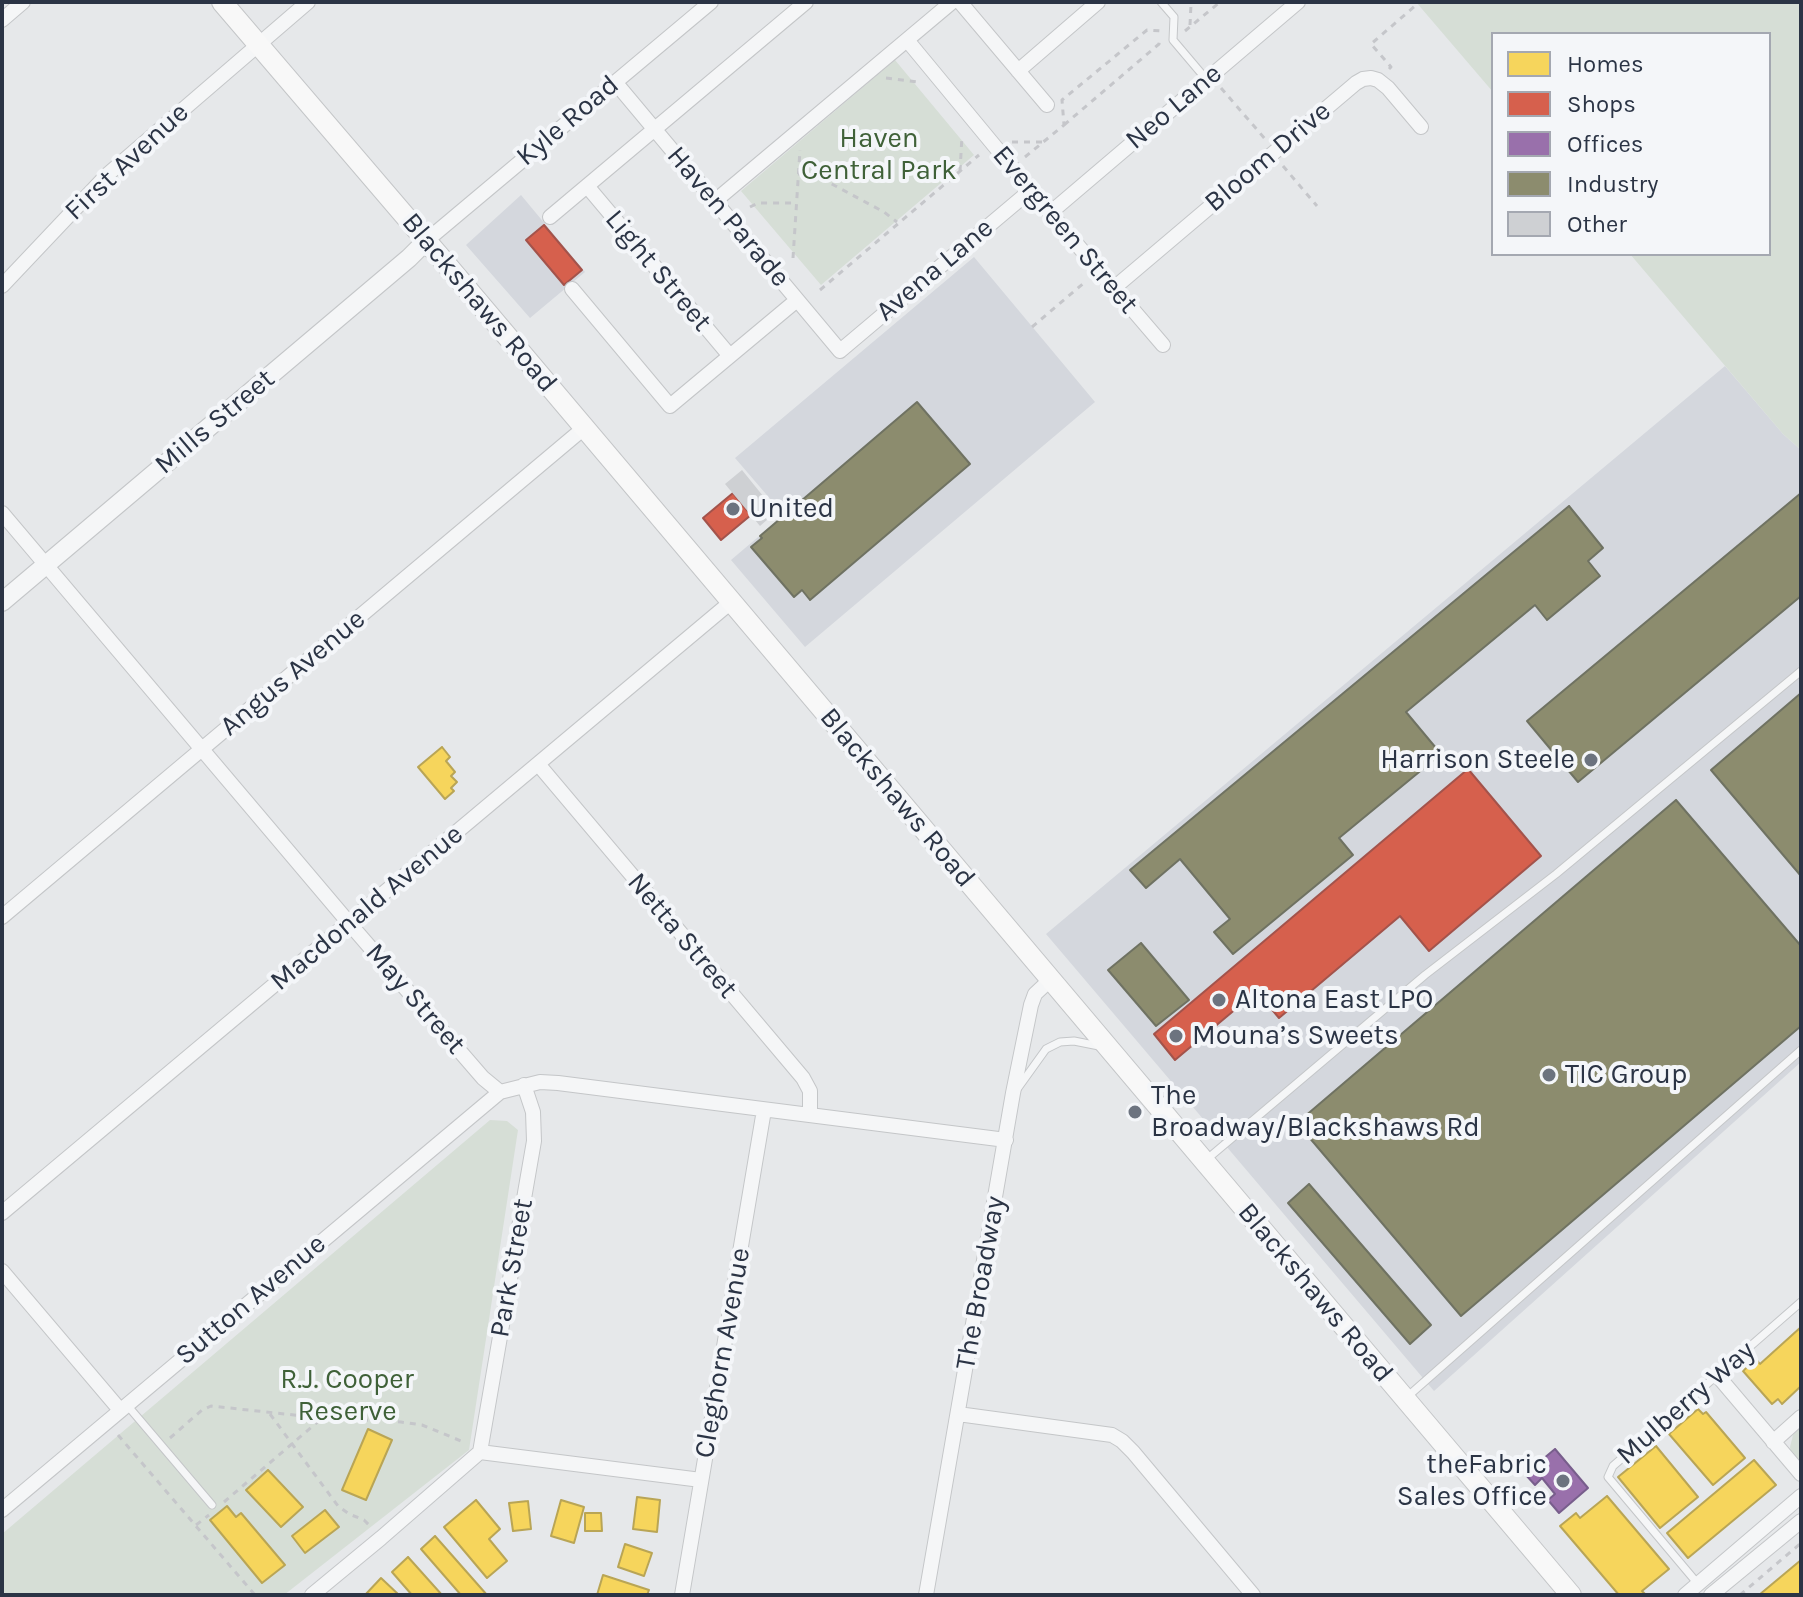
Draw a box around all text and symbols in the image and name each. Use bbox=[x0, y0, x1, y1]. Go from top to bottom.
legend bbox=[1491, 32, 1771, 256]
text: Homes bbox=[1567, 50, 1644, 78]
street label: Neo Lane bbox=[1119, 57, 1229, 157]
street label: Kyle Road bbox=[510, 68, 626, 174]
text: Shops bbox=[1567, 90, 1636, 118]
street label: Bloom Drive bbox=[1198, 95, 1338, 219]
street label: First Avenue bbox=[58, 96, 196, 228]
park label: Haven Central Park bbox=[801, 122, 957, 188]
text: Offices bbox=[1567, 130, 1643, 158]
street label: Evergreen Street bbox=[985, 139, 1145, 321]
street label: Haven Parade bbox=[659, 140, 797, 294]
text: Industry bbox=[1567, 170, 1658, 198]
street label: Light Street bbox=[598, 203, 718, 339]
street label: Blackshaws Road bbox=[394, 206, 564, 400]
text: Other bbox=[1567, 210, 1627, 238]
street label: Avena Lane bbox=[870, 211, 1000, 329]
street label: Mills Street bbox=[148, 362, 282, 482]
place label: United bbox=[749, 492, 834, 526]
marker: United bbox=[724, 500, 742, 518]
street label: Angus Avenue bbox=[214, 603, 372, 743]
street label: Blackshaws Road bbox=[812, 701, 982, 895]
place label: Harrison Steele bbox=[1380, 743, 1575, 777]
marker: Harrison Steele bbox=[1582, 751, 1600, 769]
street label: Macdonald Avenue bbox=[264, 818, 470, 998]
street label: Netta Street bbox=[620, 866, 744, 1006]
street label: May Street bbox=[358, 937, 472, 1061]
place label: Altona East LPO bbox=[1235, 983, 1433, 1017]
marker: Altona East LPO bbox=[1210, 991, 1228, 1009]
place label: Mouna’s Sweets bbox=[1192, 1019, 1399, 1053]
marker: Mouna’s Sweets bbox=[1167, 1027, 1185, 1045]
place label: TIC Group bbox=[1565, 1058, 1687, 1092]
marker: TIC Group bbox=[1540, 1066, 1558, 1084]
place label: The Broadway/Blackshaws Rd bbox=[1151, 1079, 1480, 1145]
marker: The Broadway/Blackshaws Rd bbox=[1126, 1103, 1144, 1121]
street label: The Broadway bbox=[949, 1194, 1013, 1372]
street label: Park Street bbox=[483, 1196, 541, 1340]
street label: Blackshaws Road bbox=[1230, 1196, 1400, 1390]
street label: Sutton Avenue bbox=[169, 1227, 333, 1373]
street label: Cleghorn Avenue bbox=[688, 1245, 758, 1461]
street label: Mulberry Way bbox=[1610, 1334, 1762, 1472]
park label: R.J. Cooper Reserve bbox=[280, 1363, 414, 1429]
place label: theFabric Sales Office bbox=[1397, 1448, 1547, 1514]
marker: theFabric Sales Office bbox=[1554, 1472, 1572, 1490]

